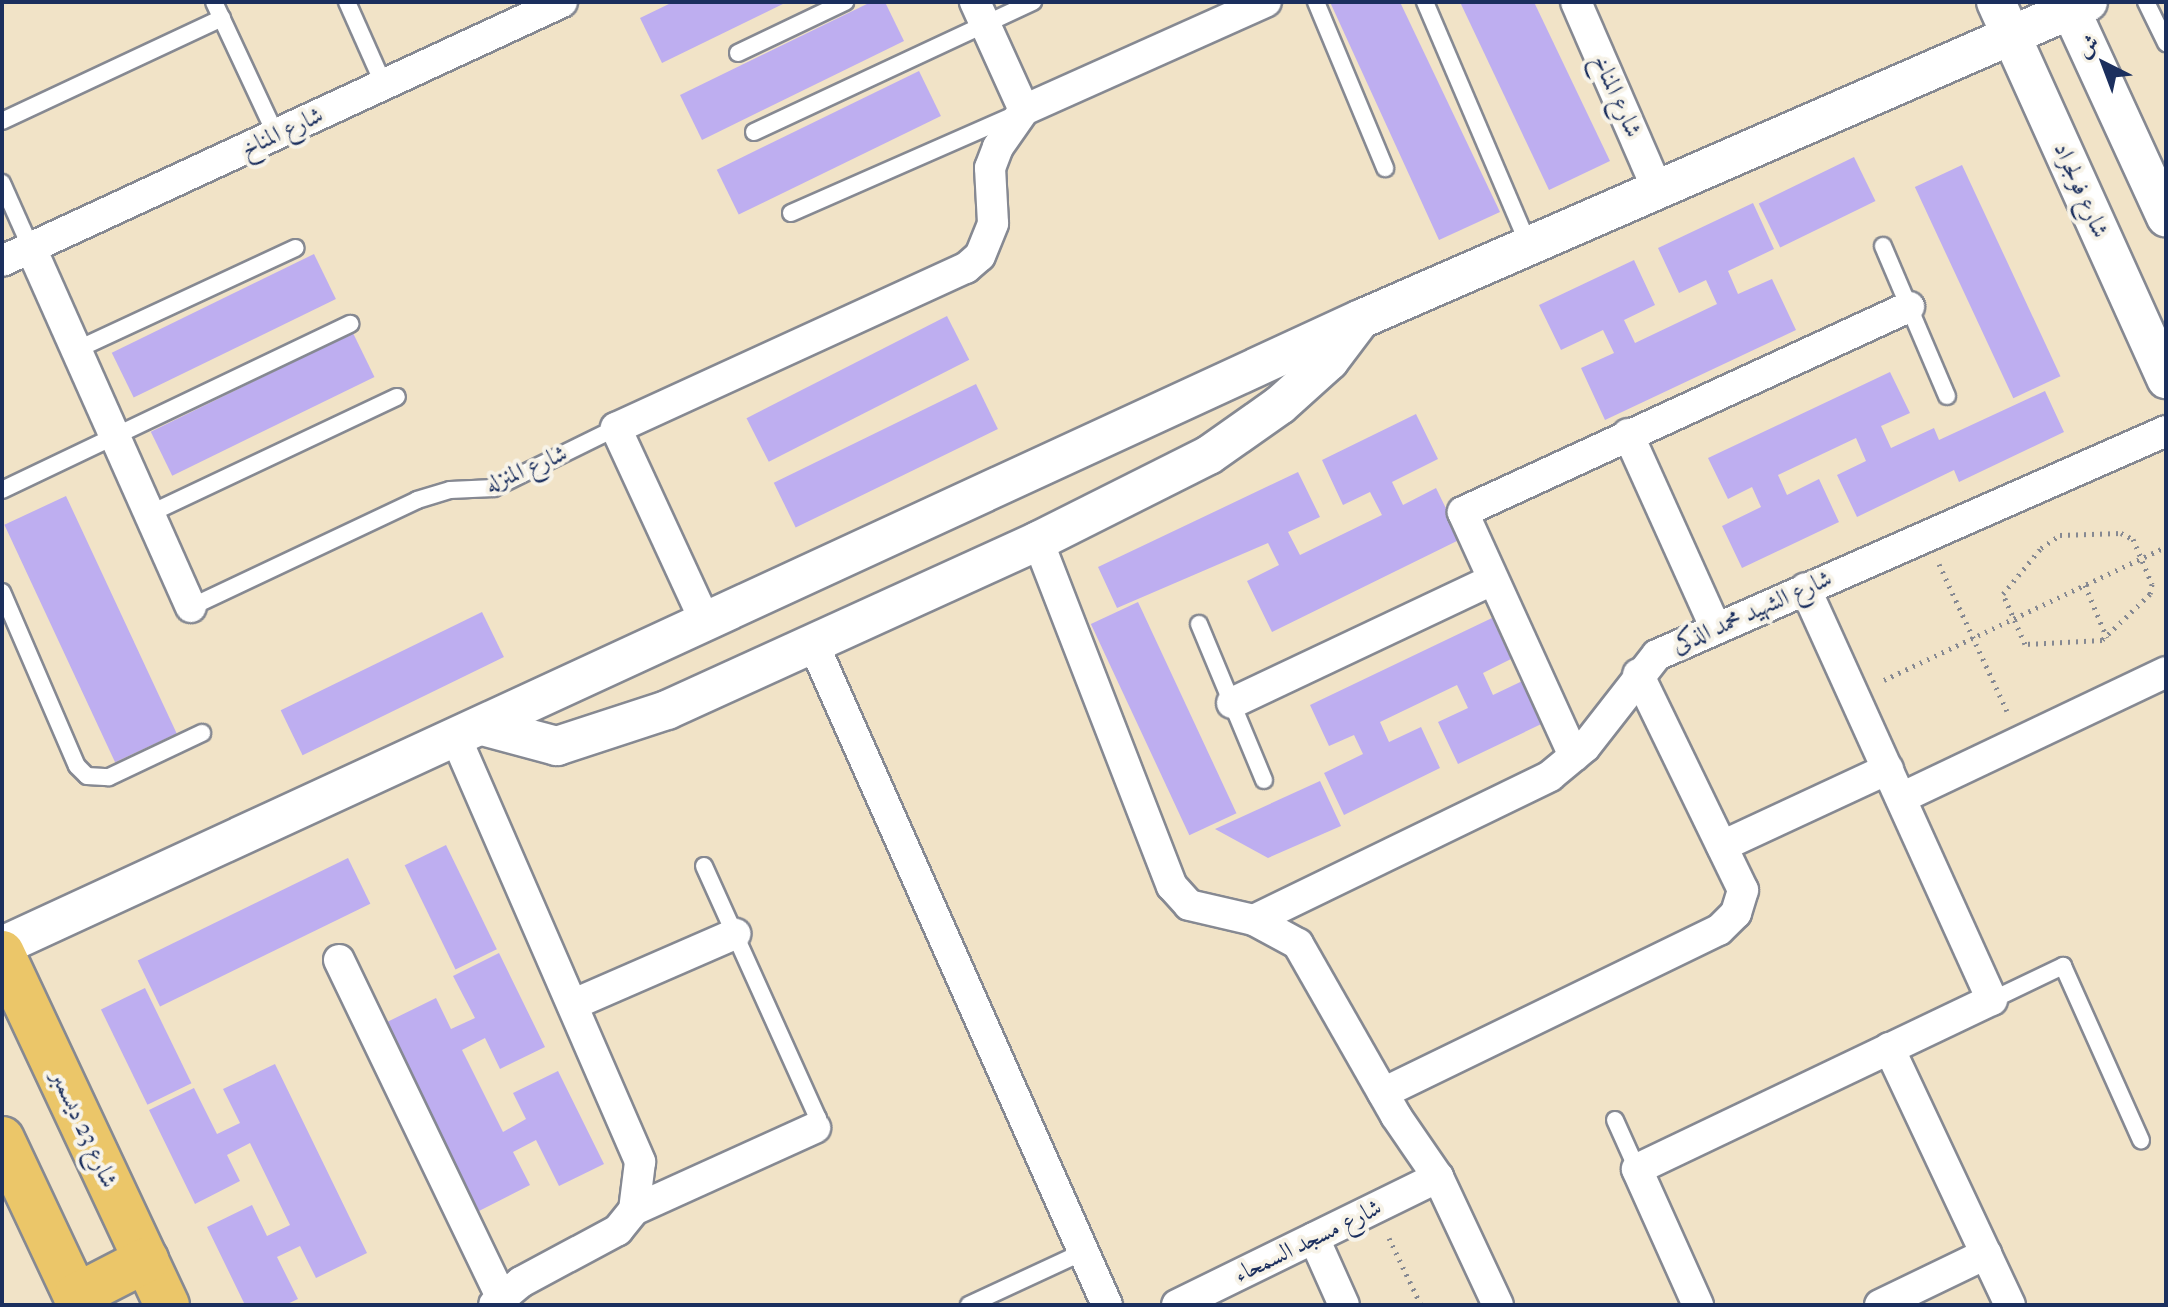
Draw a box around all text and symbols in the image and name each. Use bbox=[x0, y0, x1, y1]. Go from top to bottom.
north arrow bbox=[2064, 24, 2144, 104]
text: ش bbox=[2071, 29, 2105, 63]
street label: شارع المناخ bbox=[1586, 50, 1648, 142]
street label: شارع المناخ bbox=[236, 100, 328, 164]
street label: شارع فولجراد bbox=[2047, 138, 2115, 242]
street label: شارع المنزله bbox=[480, 439, 572, 499]
street label: شارع الشهيد محمد الذكى bbox=[1668, 564, 1836, 660]
street label: شارع 23 ديسمبر bbox=[44, 1066, 124, 1192]
street label: شارع مسجد السمحاء bbox=[1229, 1193, 1387, 1289]

